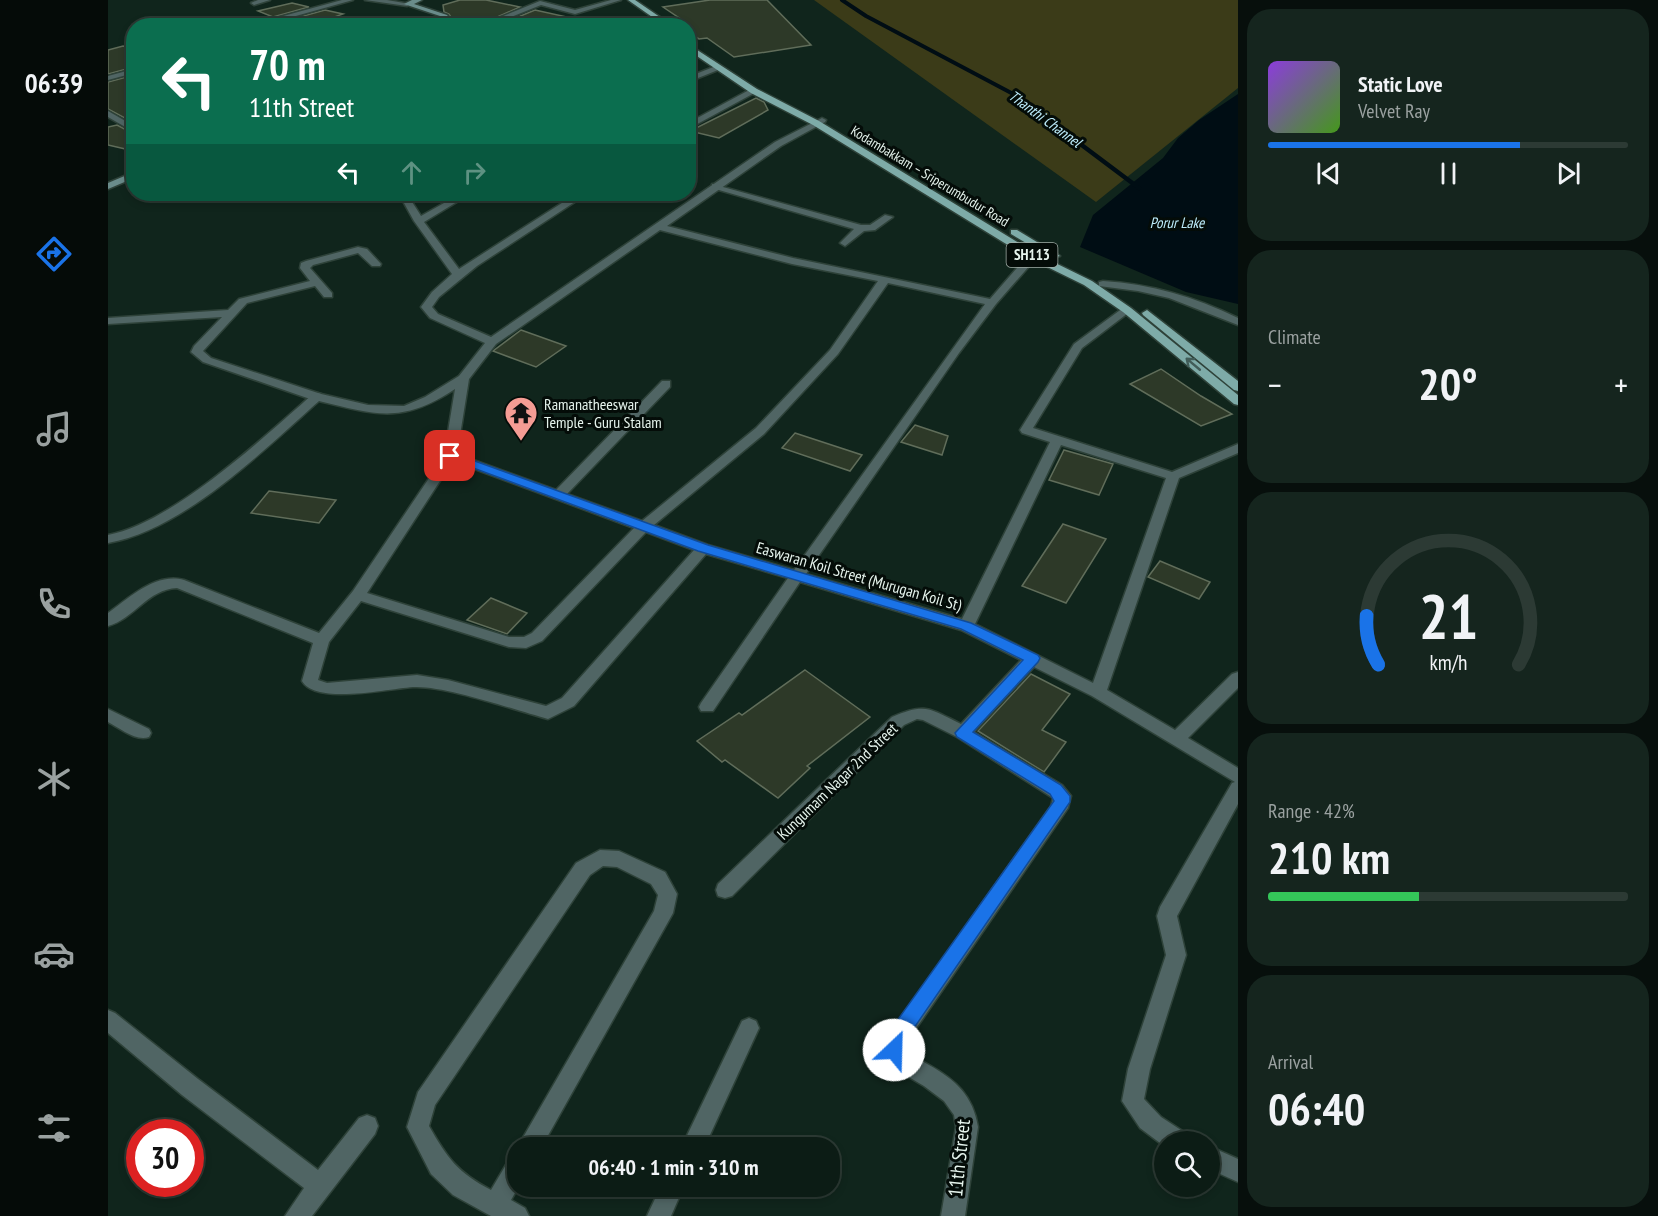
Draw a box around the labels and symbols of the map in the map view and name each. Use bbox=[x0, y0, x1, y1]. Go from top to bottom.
water label: Thanthi Channel bbox=[1005, 86, 1087, 152]
street label: Kodambakkam – Sriperumbudur Road bbox=[848, 122, 1012, 230]
water label: Porur Lake bbox=[1150, 213, 1205, 232]
road number: SH113 bbox=[1006, 243, 1058, 267]
one-way arrow bbox=[1186, 357, 1201, 371]
place label: Ramanatheeswar Temple - Guru Stalam bbox=[544, 394, 662, 432]
temple icon: Ramanatheeswar Temple - Guru Stalam bbox=[503, 395, 539, 442]
pin bbox=[424, 430, 475, 481]
street label: Easwaran Koil Street (Murugan Koil St) bbox=[754, 537, 964, 615]
street label: Kungumam Nagar 2nd Street bbox=[773, 718, 902, 844]
position arrow bbox=[862, 1018, 926, 1082]
street label: 11th Street bbox=[942, 1117, 976, 1198]
speed limit sign: 30 bbox=[126, 1119, 204, 1197]

